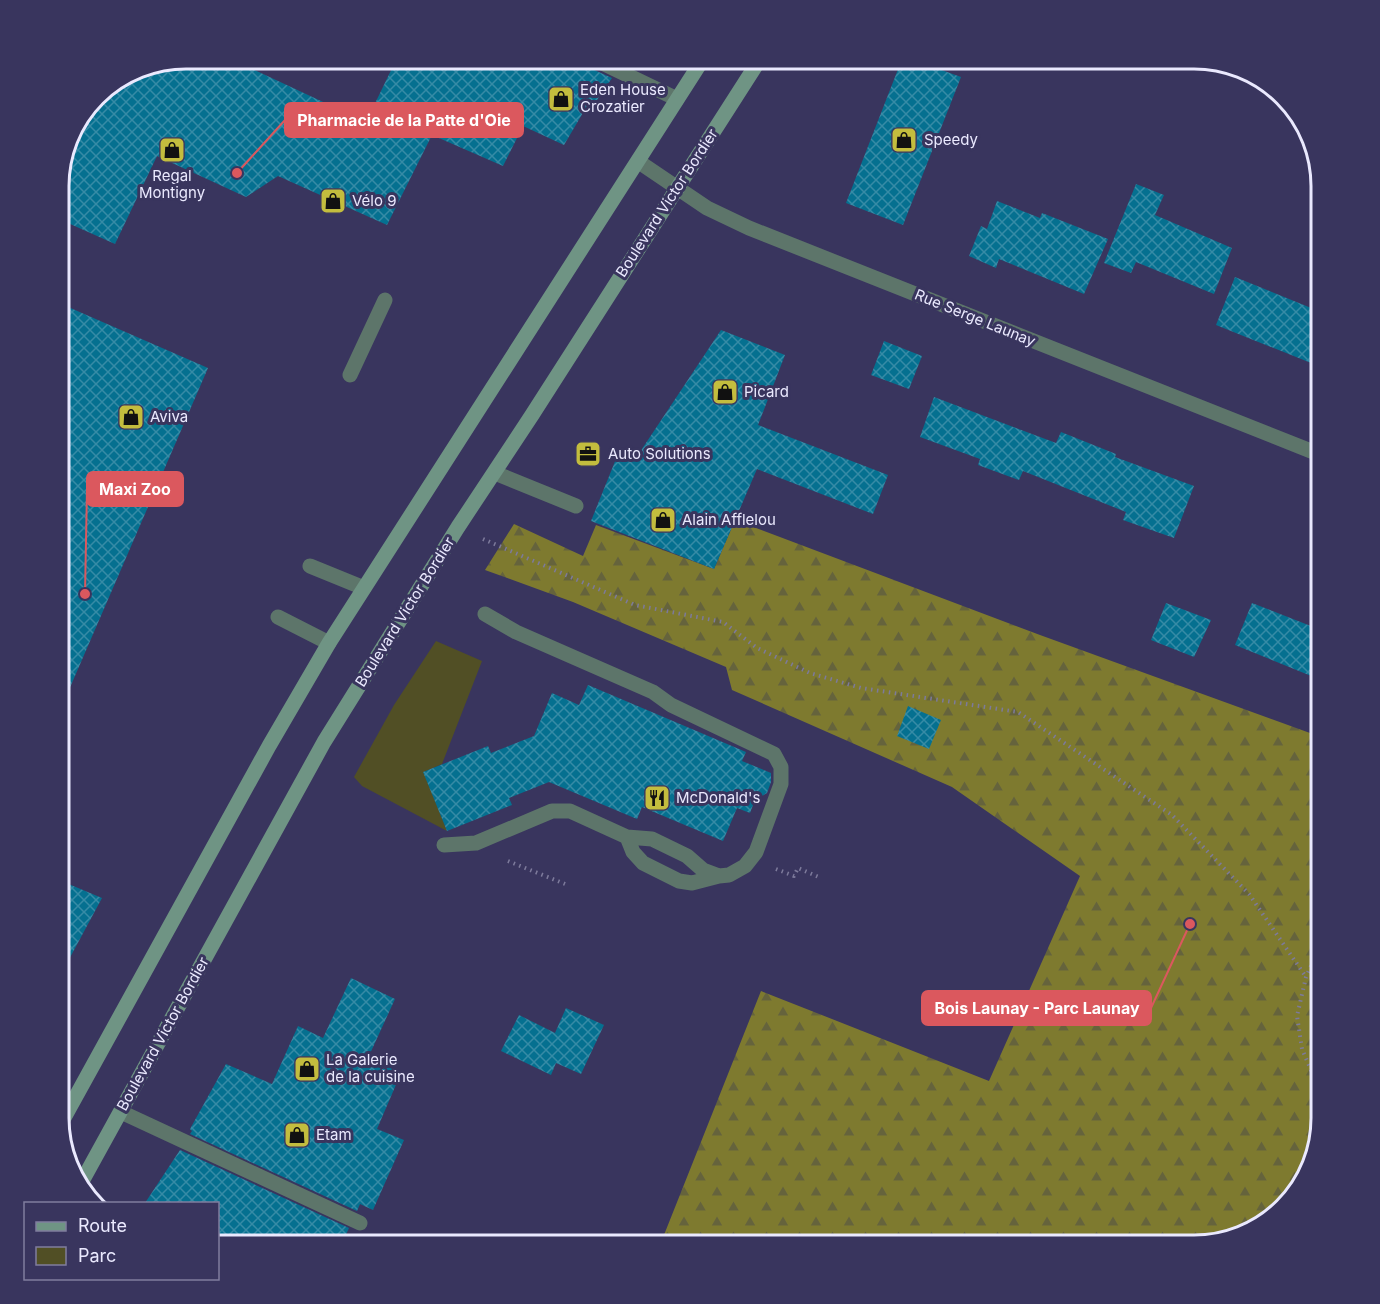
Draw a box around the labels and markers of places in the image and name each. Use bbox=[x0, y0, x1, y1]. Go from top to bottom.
place label: Eden House Crozatier bbox=[580, 80, 666, 116]
shop icon: Eden House Crozatier bbox=[546, 84, 576, 114]
callout: Pharmacie de la Patte d'Oie bbox=[285, 103, 523, 137]
shop icon: Speedy bbox=[889, 125, 919, 155]
place label: Speedy bbox=[924, 130, 979, 149]
shop icon: Regal Montigny bbox=[157, 135, 187, 165]
place label: Regal Montigny bbox=[139, 166, 206, 202]
shop icon: Vélo 9 bbox=[318, 186, 348, 216]
place label: Vélo 9 bbox=[352, 191, 396, 210]
shop icon: Picard bbox=[710, 377, 740, 407]
place label: Picard bbox=[744, 382, 789, 401]
shop icon: Aviva bbox=[116, 402, 146, 432]
place label: Aviva bbox=[150, 407, 188, 426]
office icon: Auto Solutions bbox=[573, 439, 603, 469]
place label: Auto Solutions bbox=[608, 444, 711, 463]
callout: Maxi Zoo bbox=[87, 472, 183, 506]
shop icon: Alain Afflelou bbox=[648, 505, 678, 535]
place label: Alain Afflelou bbox=[682, 510, 776, 529]
restaurant icon: McDonald's bbox=[642, 783, 672, 813]
place label: McDonald's bbox=[676, 788, 761, 807]
callout: Bois Launay - Parc Launay bbox=[922, 991, 1151, 1025]
place label: La Galerie de la cuisine bbox=[326, 1050, 415, 1086]
shop icon: La Galerie de la cuisine bbox=[292, 1054, 322, 1084]
shop icon: Etam bbox=[282, 1120, 312, 1150]
place label: Etam bbox=[316, 1125, 352, 1144]

